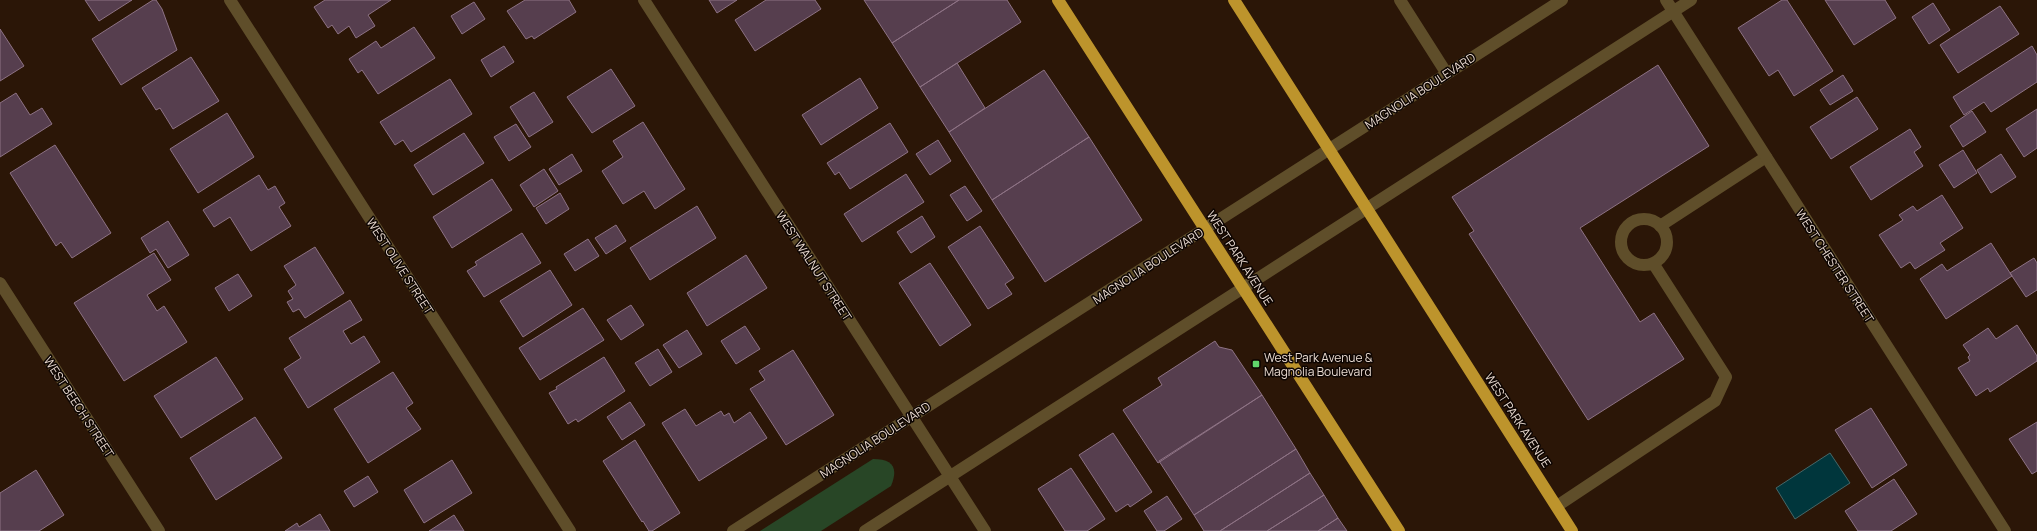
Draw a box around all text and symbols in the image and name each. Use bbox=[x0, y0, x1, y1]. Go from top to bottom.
street label: MAGNOLIA BOULEVARD bbox=[1361, 49, 1479, 133]
street label: WEST CHESTER STREET bbox=[1792, 206, 1879, 327]
street label: WEST PARK AVENUE bbox=[1203, 207, 1277, 309]
street label: WEST WALNUT STREET bbox=[772, 208, 856, 325]
street label: WEST OLIVE STREET bbox=[363, 215, 438, 318]
street label: MAGNOLIA BOULEVARD bbox=[1089, 224, 1207, 308]
place label: West Park Avenue & Magnolia Boulevard bbox=[1264, 349, 1373, 380]
street label: WEST BEECH STREET bbox=[40, 353, 119, 461]
marker: West Park Avenue & Magnolia Boulevard bbox=[1251, 359, 1261, 369]
street label: WEST PARK AVENUE bbox=[1481, 369, 1555, 471]
street label: MAGNOLIA BOULEVARD bbox=[816, 398, 934, 482]

